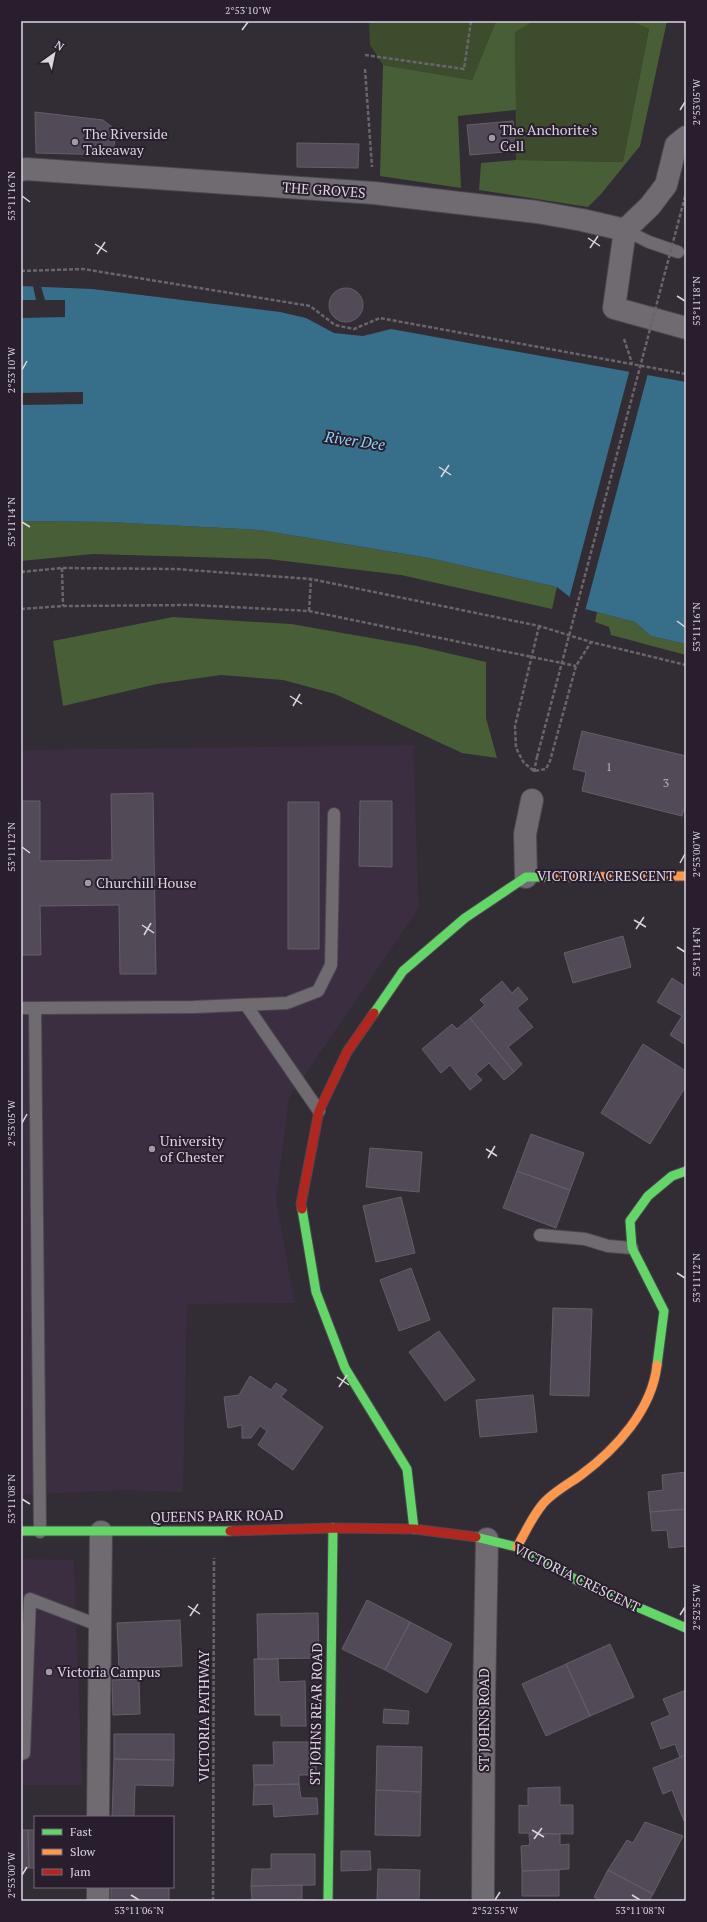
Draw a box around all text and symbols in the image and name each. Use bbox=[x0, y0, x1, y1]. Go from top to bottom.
text: 2°53'10"W bbox=[225, 4, 272, 17]
north arrow bbox=[34, 34, 74, 74]
text: N bbox=[52, 37, 67, 54]
text: 2°53'05"W bbox=[690, 78, 703, 125]
place label: The Anchorite's Cell bbox=[500, 120, 597, 155]
place label: The Riverside Takeaway bbox=[83, 124, 168, 159]
marker: The Anchorite's Cell bbox=[487, 133, 497, 143]
marker: The Riverside Takeaway bbox=[70, 137, 80, 147]
text: 53°11'16"N bbox=[5, 171, 18, 221]
street label: THE GROVES bbox=[282, 177, 366, 202]
text: 53°11'18"N bbox=[690, 276, 703, 326]
text: 2°53'10"W bbox=[5, 346, 18, 393]
water label: River Dee bbox=[323, 426, 387, 454]
text: 53°11'14"N bbox=[5, 497, 18, 547]
text: 53°11'16"N bbox=[690, 602, 703, 652]
house number: 1 bbox=[606, 759, 612, 774]
house number: 3 bbox=[663, 775, 669, 790]
text: 53°11'12"N bbox=[5, 822, 18, 872]
text: 2°53'00"W bbox=[690, 830, 703, 877]
street label: VICTORIA CRESCENT bbox=[537, 866, 675, 885]
place label: Churchill House bbox=[96, 873, 197, 892]
marker: Churchill House bbox=[83, 878, 93, 888]
text: 53°11'14"N bbox=[690, 927, 703, 977]
text: 2°53'05"W bbox=[5, 1099, 18, 1146]
place label: University of Chester bbox=[160, 1131, 225, 1166]
marker: University of Chester bbox=[147, 1144, 157, 1154]
text: 53°11'12"N bbox=[690, 1253, 703, 1303]
text: 53°11'08"N bbox=[5, 1474, 18, 1524]
street label: QUEENS PARK ROAD bbox=[150, 1505, 284, 1526]
street label: VICTORIA CRESCENT bbox=[511, 1539, 644, 1616]
text: 2°52'55"W bbox=[690, 1583, 703, 1630]
street label: ST JOHNS REAR ROAD bbox=[305, 1642, 326, 1785]
street label: VICTORIA PATHWAY bbox=[194, 1649, 213, 1782]
place label: Victoria Campus bbox=[57, 1662, 161, 1681]
marker: Victoria Campus bbox=[44, 1667, 54, 1677]
street label: ST JOHNS ROAD bbox=[474, 1668, 493, 1772]
legend bbox=[34, 1816, 174, 1888]
text: Fast bbox=[70, 1824, 93, 1839]
text: Slow bbox=[70, 1844, 96, 1859]
text: 2°53'00"W bbox=[5, 1851, 18, 1898]
text: Jam bbox=[70, 1864, 91, 1879]
text: 53°11'06"N bbox=[114, 1904, 164, 1917]
text: 2°52'55"W bbox=[472, 1904, 519, 1917]
text: 53°11'08"N bbox=[615, 1904, 665, 1917]

